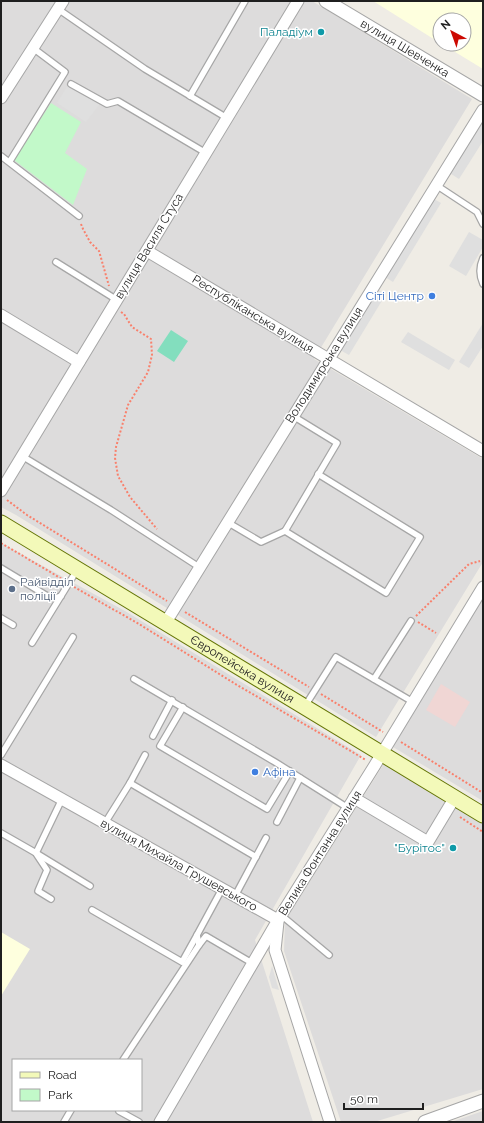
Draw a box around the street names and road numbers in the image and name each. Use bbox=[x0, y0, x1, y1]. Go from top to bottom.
street label: вулиця Шевченка bbox=[358, 16, 452, 80]
street label: вулиця Василя Стуса bbox=[112, 191, 186, 301]
street label: Республіканська вулиця bbox=[190, 272, 316, 356]
street label: Володимирська вулиця bbox=[282, 304, 366, 426]
street label: Європейська вулиця bbox=[188, 632, 297, 706]
street label: Велика Фонтанна вулиця bbox=[276, 788, 364, 918]
street label: вулиця Михайла Грушевського bbox=[98, 816, 260, 914]

